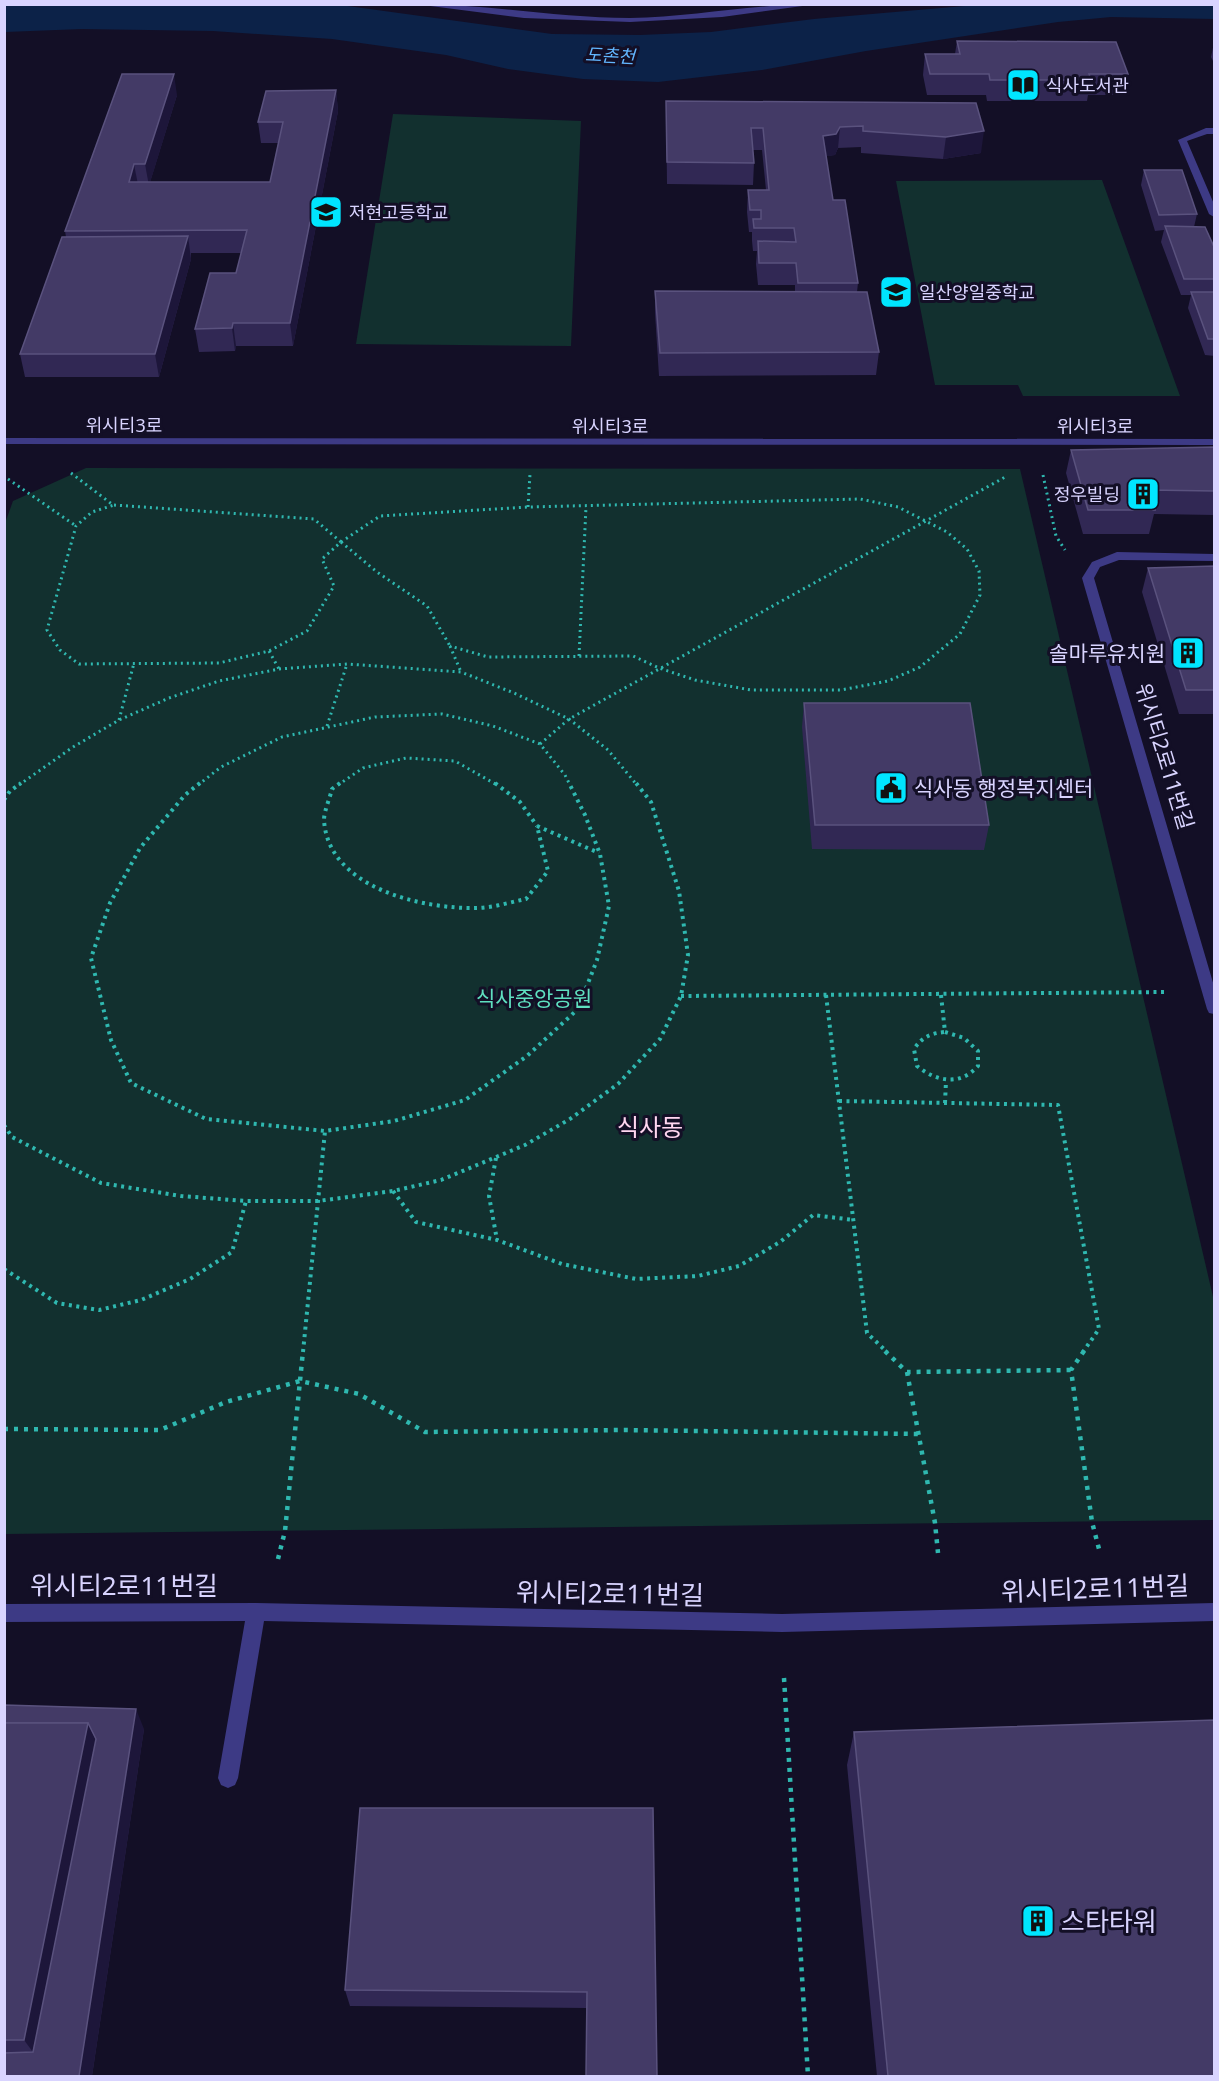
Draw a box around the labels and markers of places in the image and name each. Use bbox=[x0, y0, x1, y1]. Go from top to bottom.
library icon: 식사도서관 bbox=[1005, 67, 1041, 103]
place label: 식사도서관 bbox=[1046, 73, 1129, 97]
school or university icon: 저현고등학교 bbox=[308, 194, 344, 230]
place label: 저현고등학교 bbox=[349, 200, 448, 224]
school or university icon: 일산양일중학교 bbox=[878, 274, 914, 310]
place label: 일산양일중학교 bbox=[919, 280, 1035, 304]
building icon: 정우빌딩 bbox=[1125, 476, 1161, 512]
place label: 정우빌딩 bbox=[1054, 482, 1120, 506]
building icon: 솔마루유치원 bbox=[1170, 635, 1206, 671]
place label: 솔마루유치원 bbox=[1049, 639, 1165, 667]
public building icon: 식사동 행정복지센터 bbox=[873, 770, 909, 806]
place label: 식사동 행정복지센터 bbox=[914, 774, 1093, 802]
building icon: 스타타워 bbox=[1020, 1903, 1056, 1939]
place label: 스타타워 bbox=[1061, 1903, 1157, 1939]

